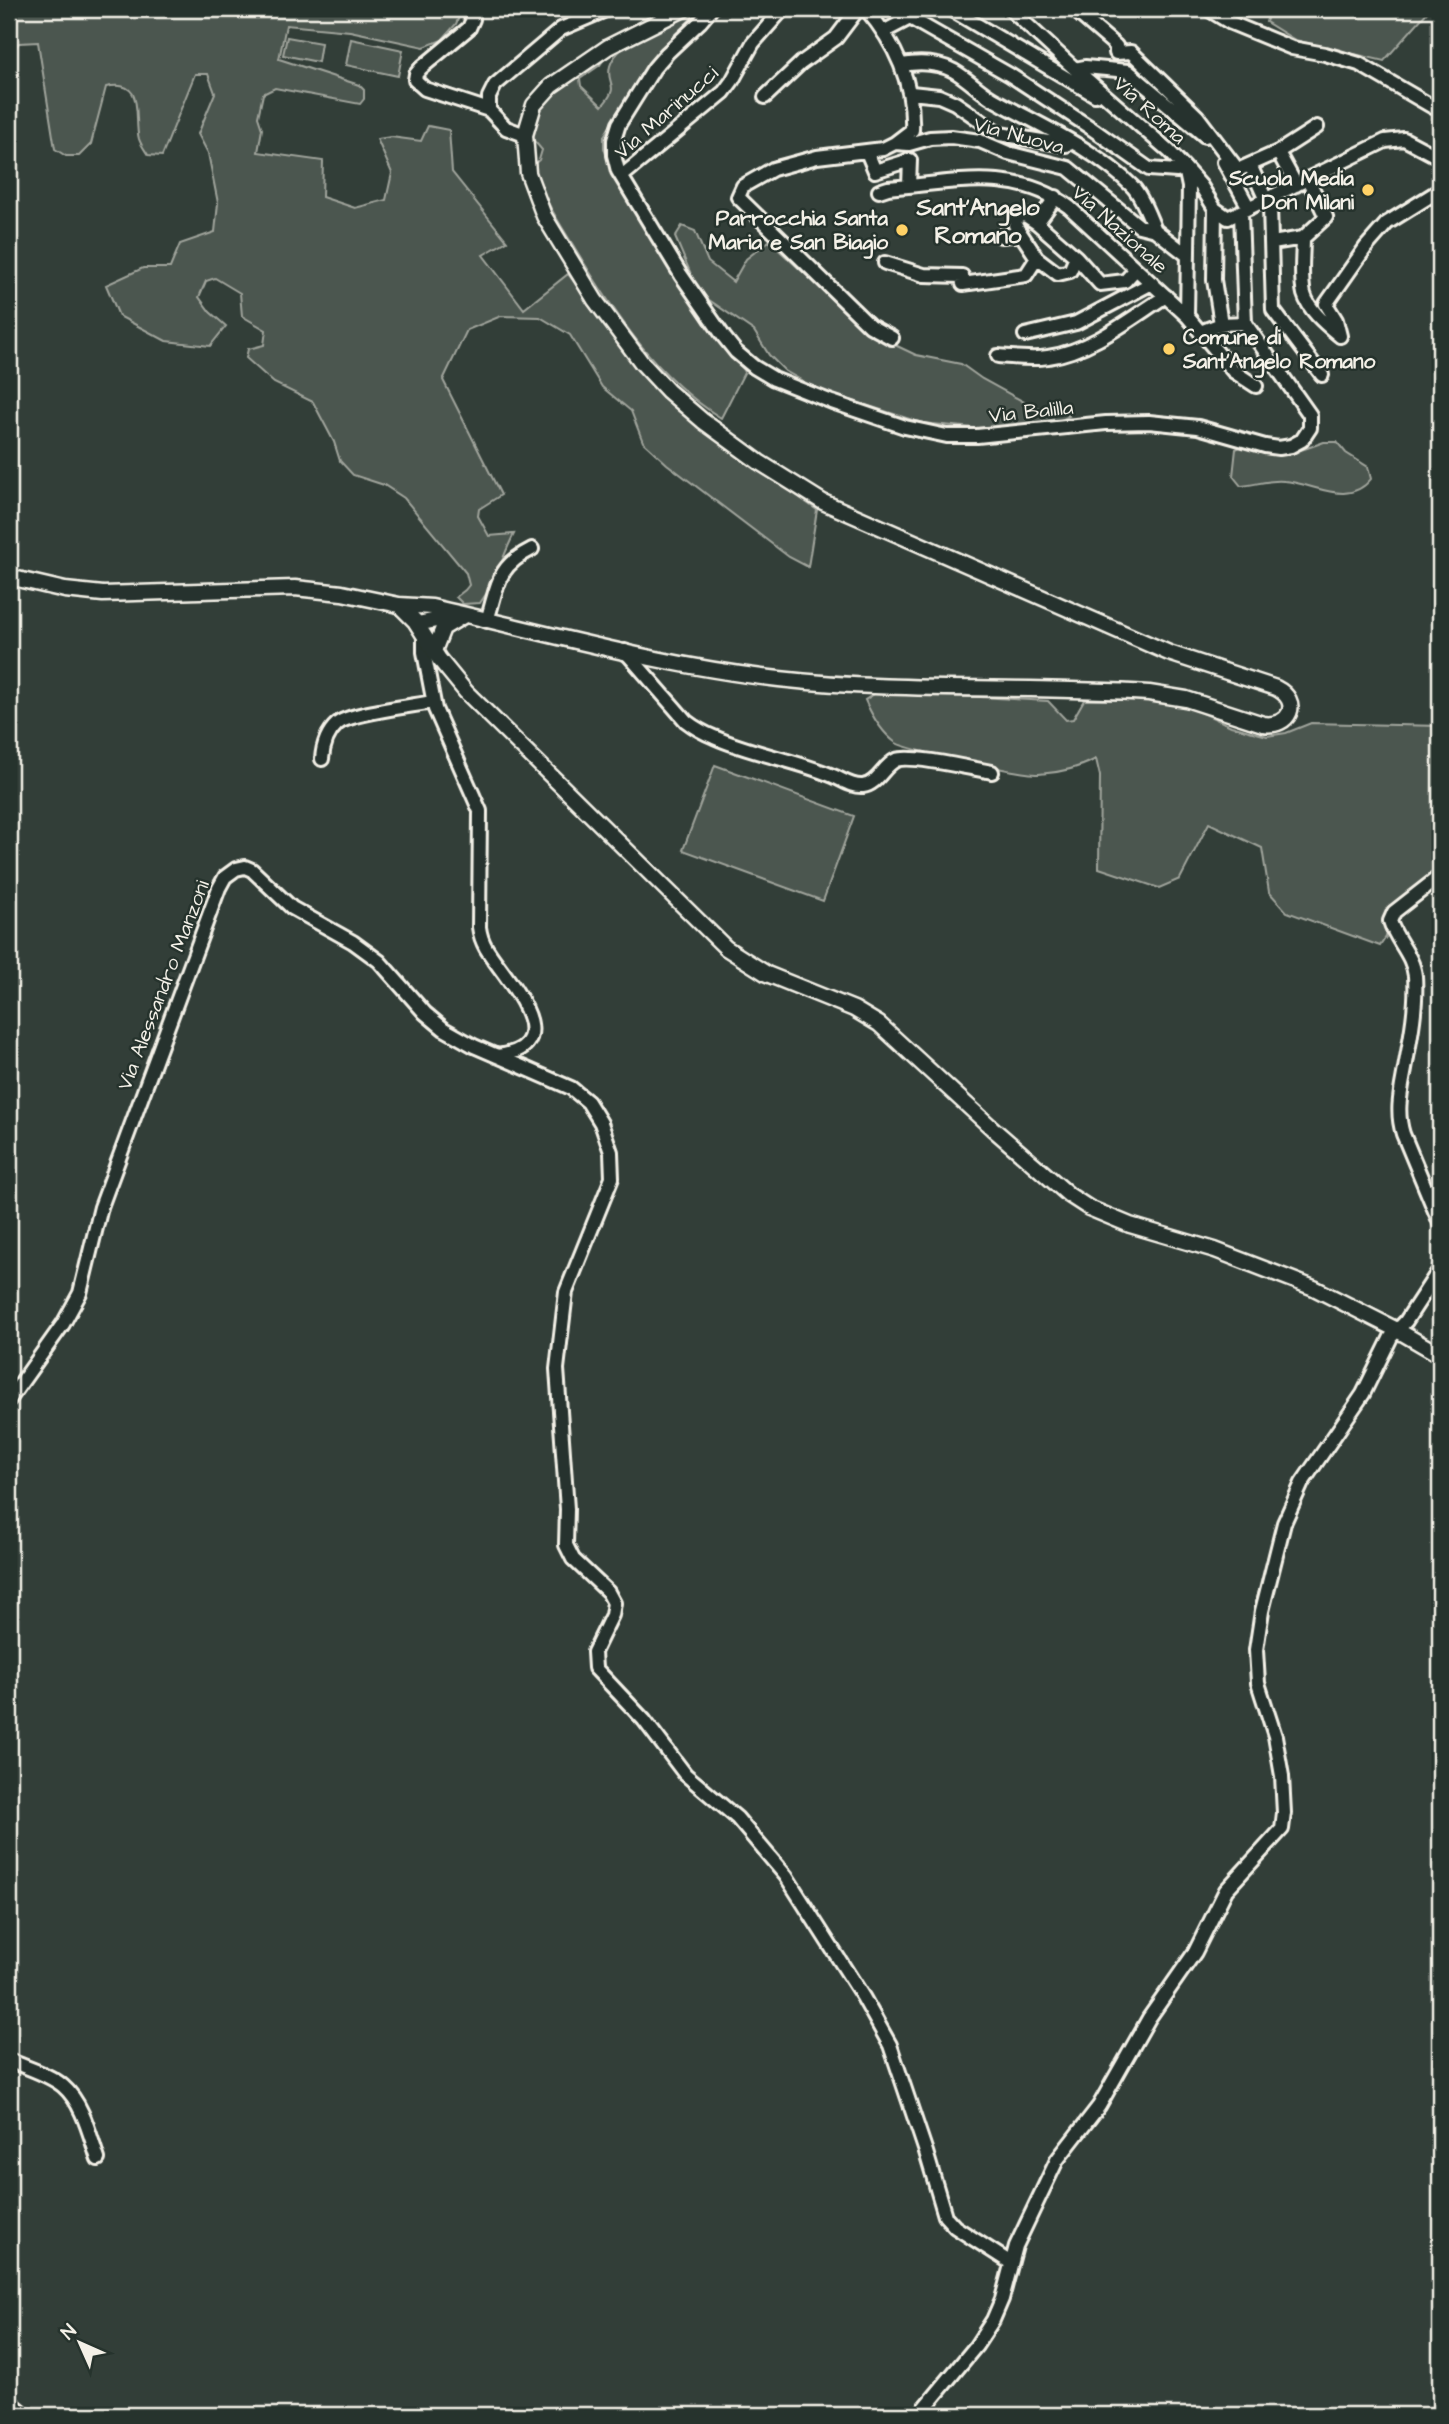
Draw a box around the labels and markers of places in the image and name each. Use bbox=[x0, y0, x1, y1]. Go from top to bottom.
place label: Scuola Media Don Milani bbox=[1228, 164, 1355, 217]
marker: Scuola Media Don Milani bbox=[1360, 182, 1376, 198]
place label: Parrocchia Santa Maria e San Biagio bbox=[709, 204, 888, 259]
marker: Parrocchia Santa Maria e San Biagio bbox=[894, 222, 910, 238]
place label: Comune di Sant'Angelo Romano bbox=[1182, 323, 1376, 378]
marker: Comune di Sant'Angelo Romano bbox=[1161, 341, 1177, 357]

